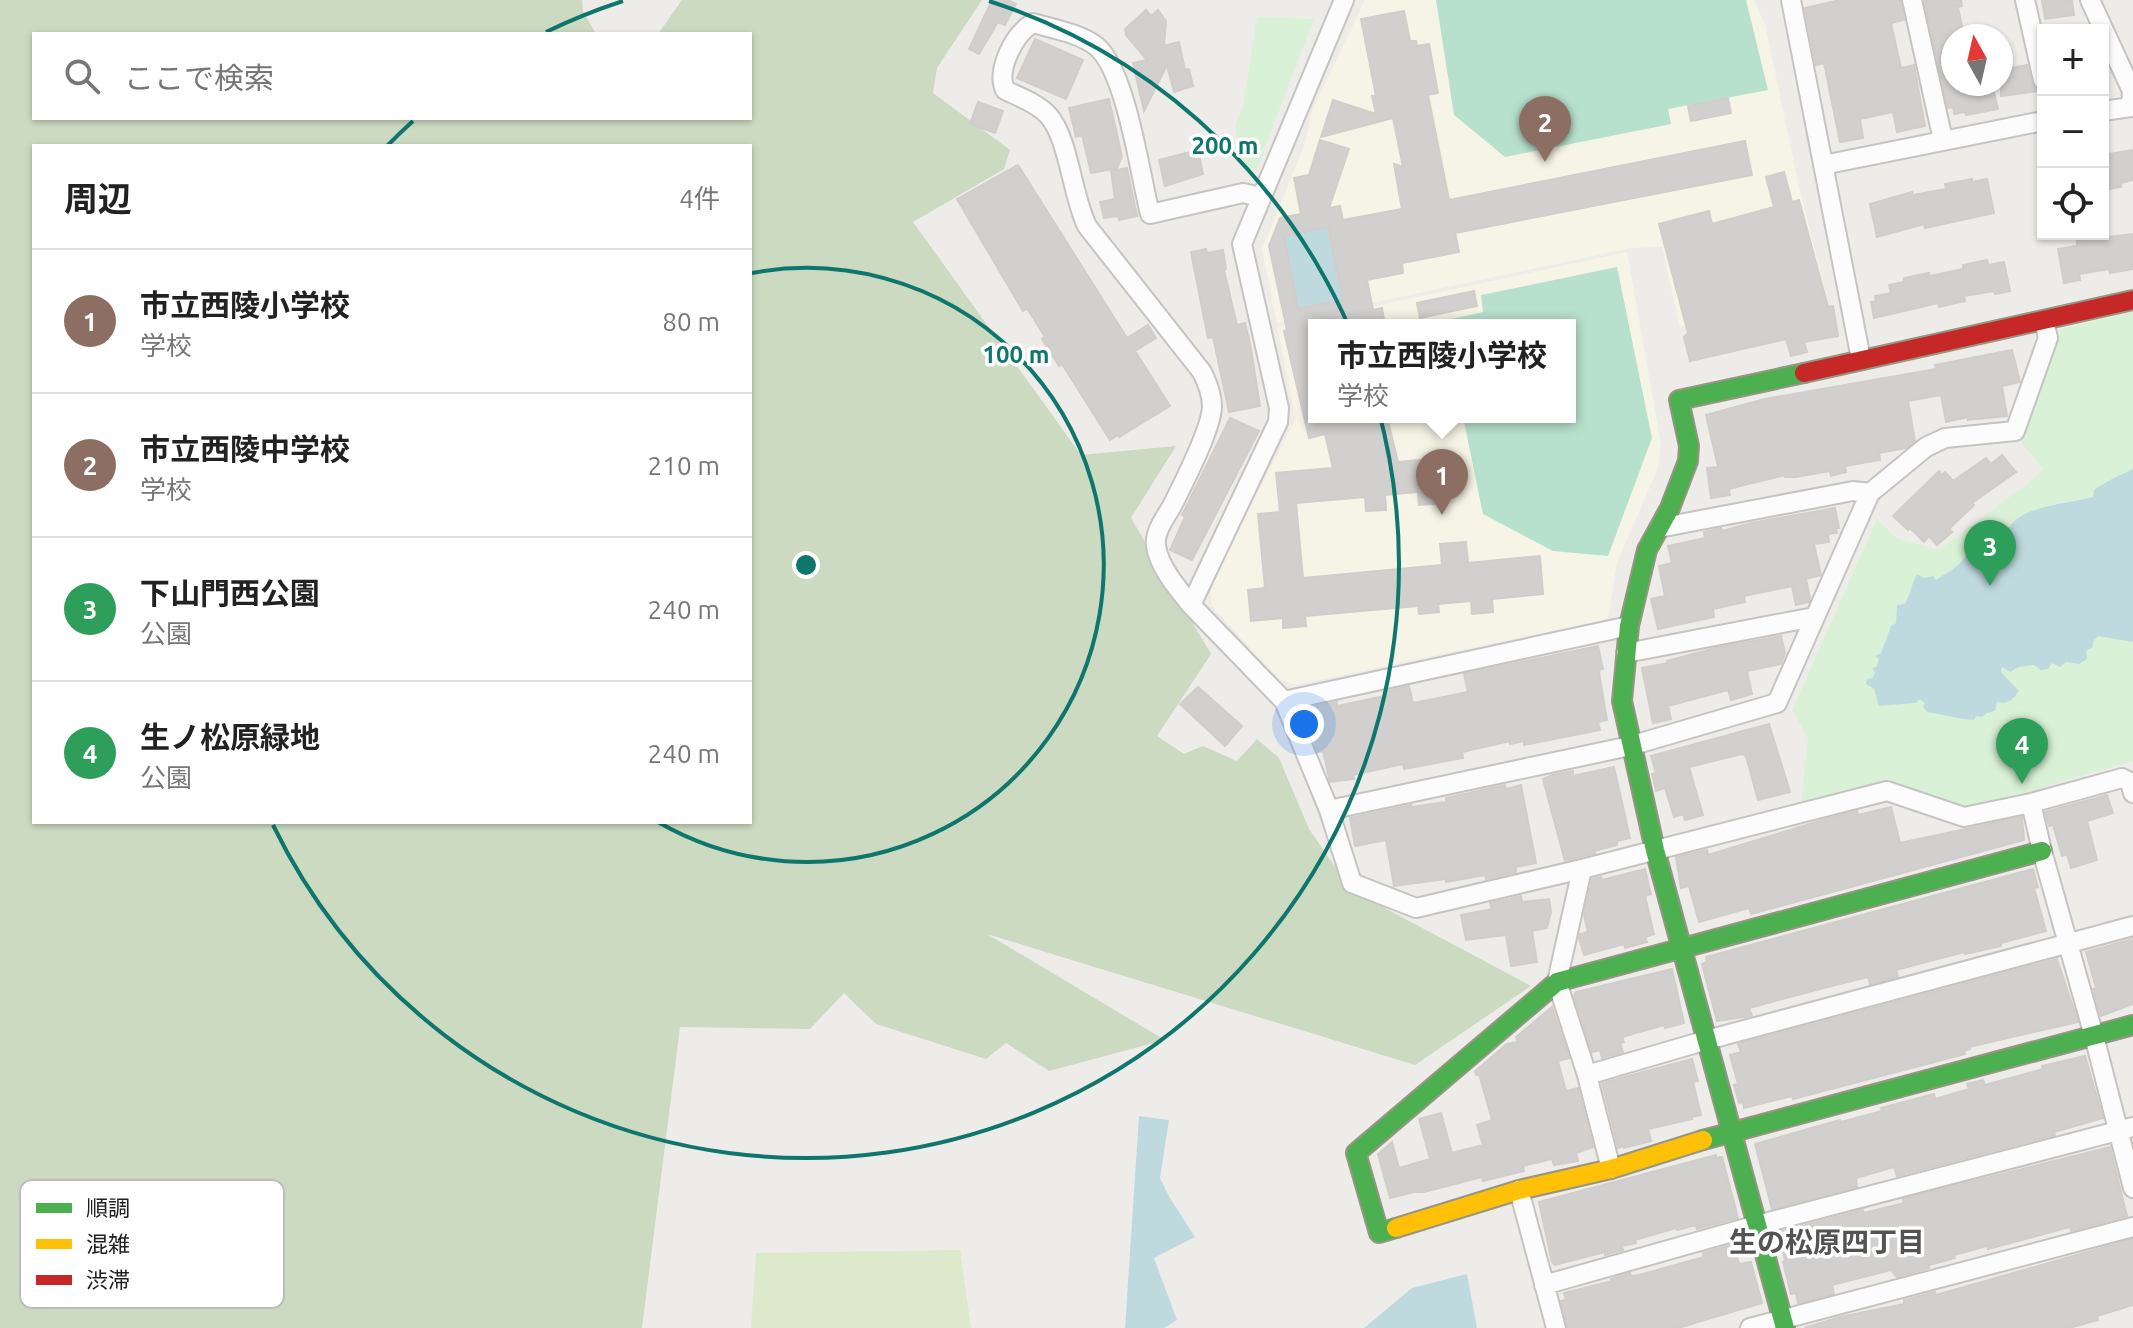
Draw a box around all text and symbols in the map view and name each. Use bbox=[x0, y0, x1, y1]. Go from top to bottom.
north arrow bbox=[1941, 24, 2013, 96]
map controls bbox=[2037, 24, 2109, 240]
button: + bbox=[2037, 24, 2109, 96]
search box bbox=[32, 32, 752, 120]
icon: search bbox=[60, 54, 104, 98]
text: ここで検索 bbox=[124, 61, 274, 95]
pin: 2 bbox=[1519, 96, 1571, 162]
button: − bbox=[2037, 96, 2109, 168]
text: 200 m bbox=[1192, 132, 1258, 159]
button: locate bbox=[2037, 168, 2109, 240]
text: 周辺 bbox=[64, 179, 132, 217]
text: 4件 bbox=[679, 184, 720, 213]
text: 市立西陵小学校 bbox=[140, 288, 350, 322]
text: 1 bbox=[83, 307, 97, 336]
text: 80 m bbox=[662, 307, 720, 336]
popup bbox=[1308, 319, 1576, 423]
text: 学校 bbox=[140, 331, 192, 360]
text: 市立西陵小学校 bbox=[1337, 338, 1547, 372]
text: 100 m bbox=[983, 341, 1049, 368]
text: 学校 bbox=[1337, 381, 1389, 410]
text: 市立西陵中学校 bbox=[140, 432, 350, 466]
pin: 1 bbox=[1416, 449, 1468, 515]
text: 2 bbox=[83, 451, 97, 480]
text: 210 m bbox=[648, 451, 720, 480]
text: 学校 bbox=[140, 475, 192, 504]
pin: 3 bbox=[1964, 520, 2016, 586]
centre of rings bbox=[792, 551, 820, 579]
text: 下山門西公園 bbox=[140, 576, 320, 610]
text: 3 bbox=[83, 595, 97, 624]
text: 240 m bbox=[648, 595, 720, 624]
text: 公園 bbox=[140, 619, 192, 648]
your location bbox=[1284, 704, 1324, 744]
pin: 4 bbox=[1996, 718, 2048, 784]
text: 生ノ松原緑地 bbox=[140, 720, 320, 754]
text: 4 bbox=[83, 739, 97, 768]
text: 240 m bbox=[648, 739, 720, 768]
text: 公園 bbox=[140, 763, 192, 792]
legend bbox=[20, 1180, 284, 1308]
text: 順調 bbox=[86, 1195, 130, 1220]
district label: 生の松原四丁目 bbox=[1729, 1226, 1925, 1257]
text: 混雑 bbox=[86, 1231, 130, 1256]
text: 渋滞 bbox=[86, 1267, 130, 1292]

